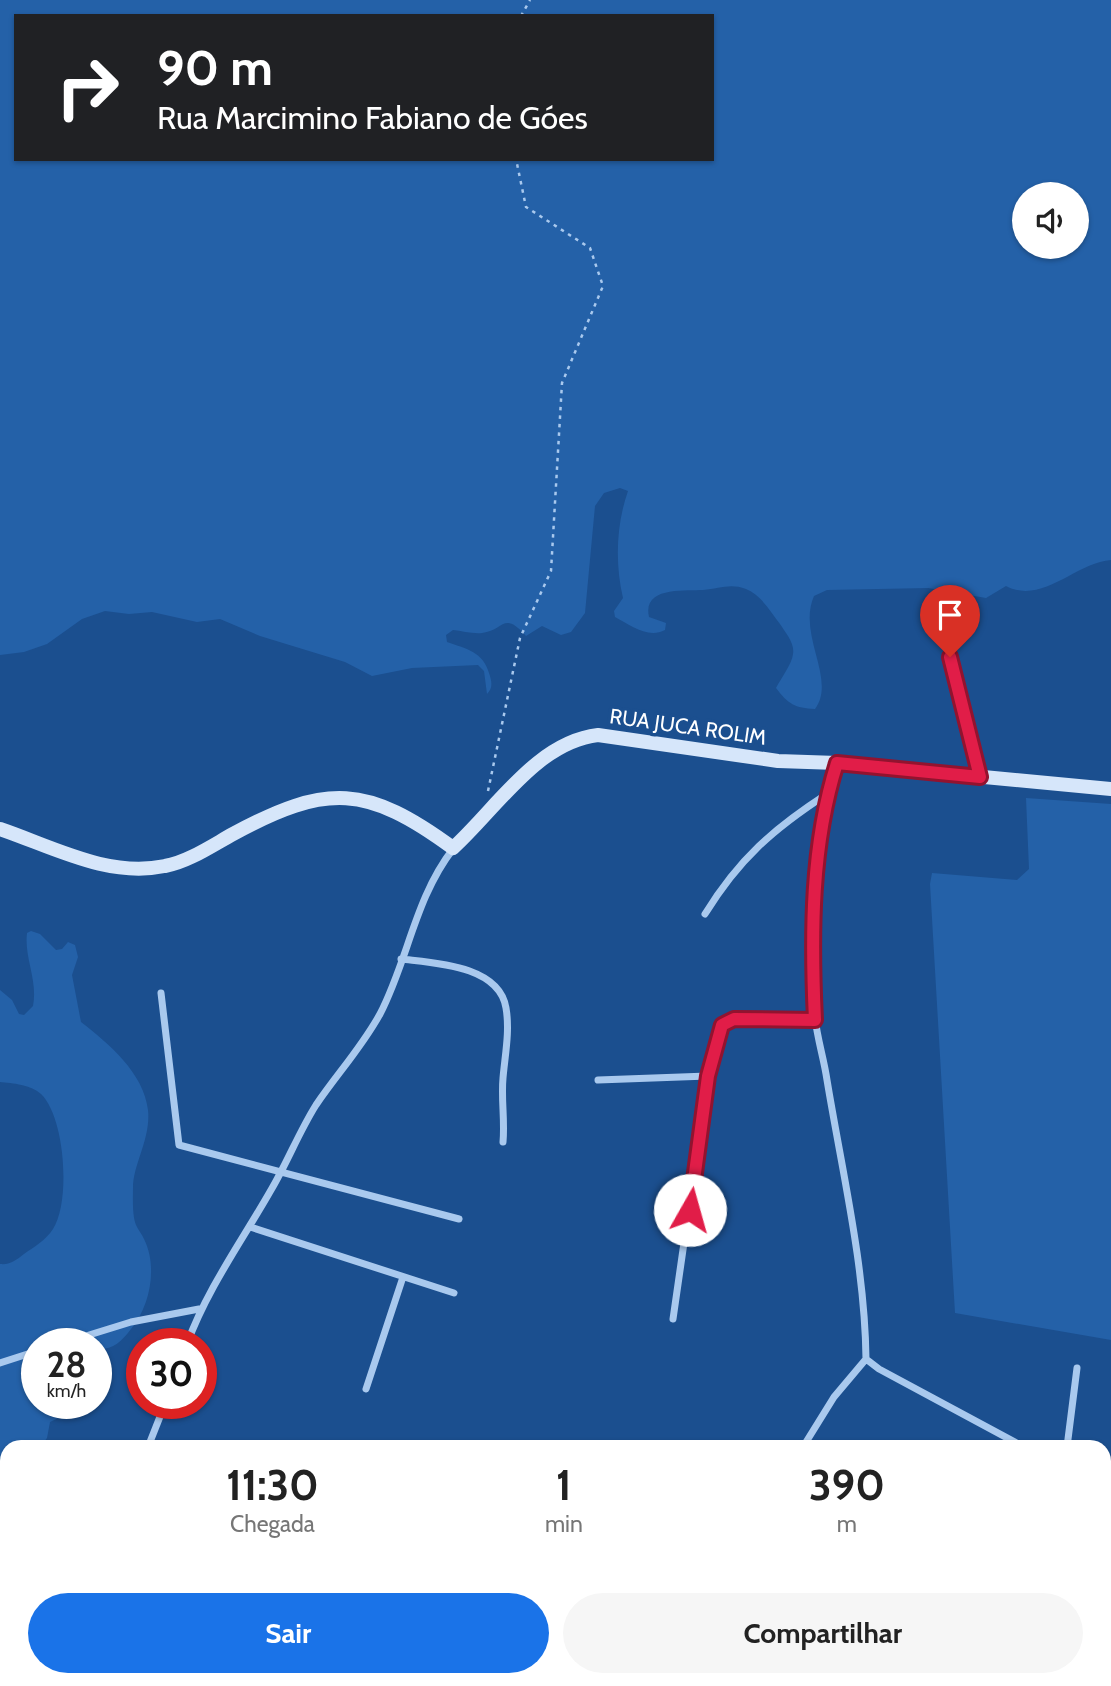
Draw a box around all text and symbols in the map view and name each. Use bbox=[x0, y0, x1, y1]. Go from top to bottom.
text: 90 m bbox=[157, 38, 273, 97]
icon: right bbox=[42, 42, 133, 133]
text: Rua Marcimino Fabiano de Góes bbox=[157, 98, 588, 137]
map controls bbox=[1012, 182, 1089, 259]
button: sound bbox=[1012, 182, 1089, 259]
pin bbox=[920, 585, 980, 657]
icon: arrive bbox=[931, 596, 969, 634]
street label: RUA JUCA ROLIM bbox=[608, 703, 768, 750]
position arrow bbox=[653, 1173, 727, 1247]
speed limit sign: 30 bbox=[126, 1328, 217, 1419]
text: 28 bbox=[47, 1343, 86, 1386]
text: km/h bbox=[47, 1380, 86, 1402]
text: 11:30 bbox=[226, 1459, 319, 1511]
text: 1 bbox=[556, 1459, 572, 1511]
text: 390 bbox=[809, 1459, 885, 1511]
text: Chegada bbox=[230, 1510, 315, 1538]
text: min bbox=[545, 1510, 583, 1538]
text: m bbox=[837, 1510, 857, 1538]
button: Sair bbox=[28, 1593, 549, 1673]
button: Compartilhar bbox=[563, 1593, 1083, 1673]

